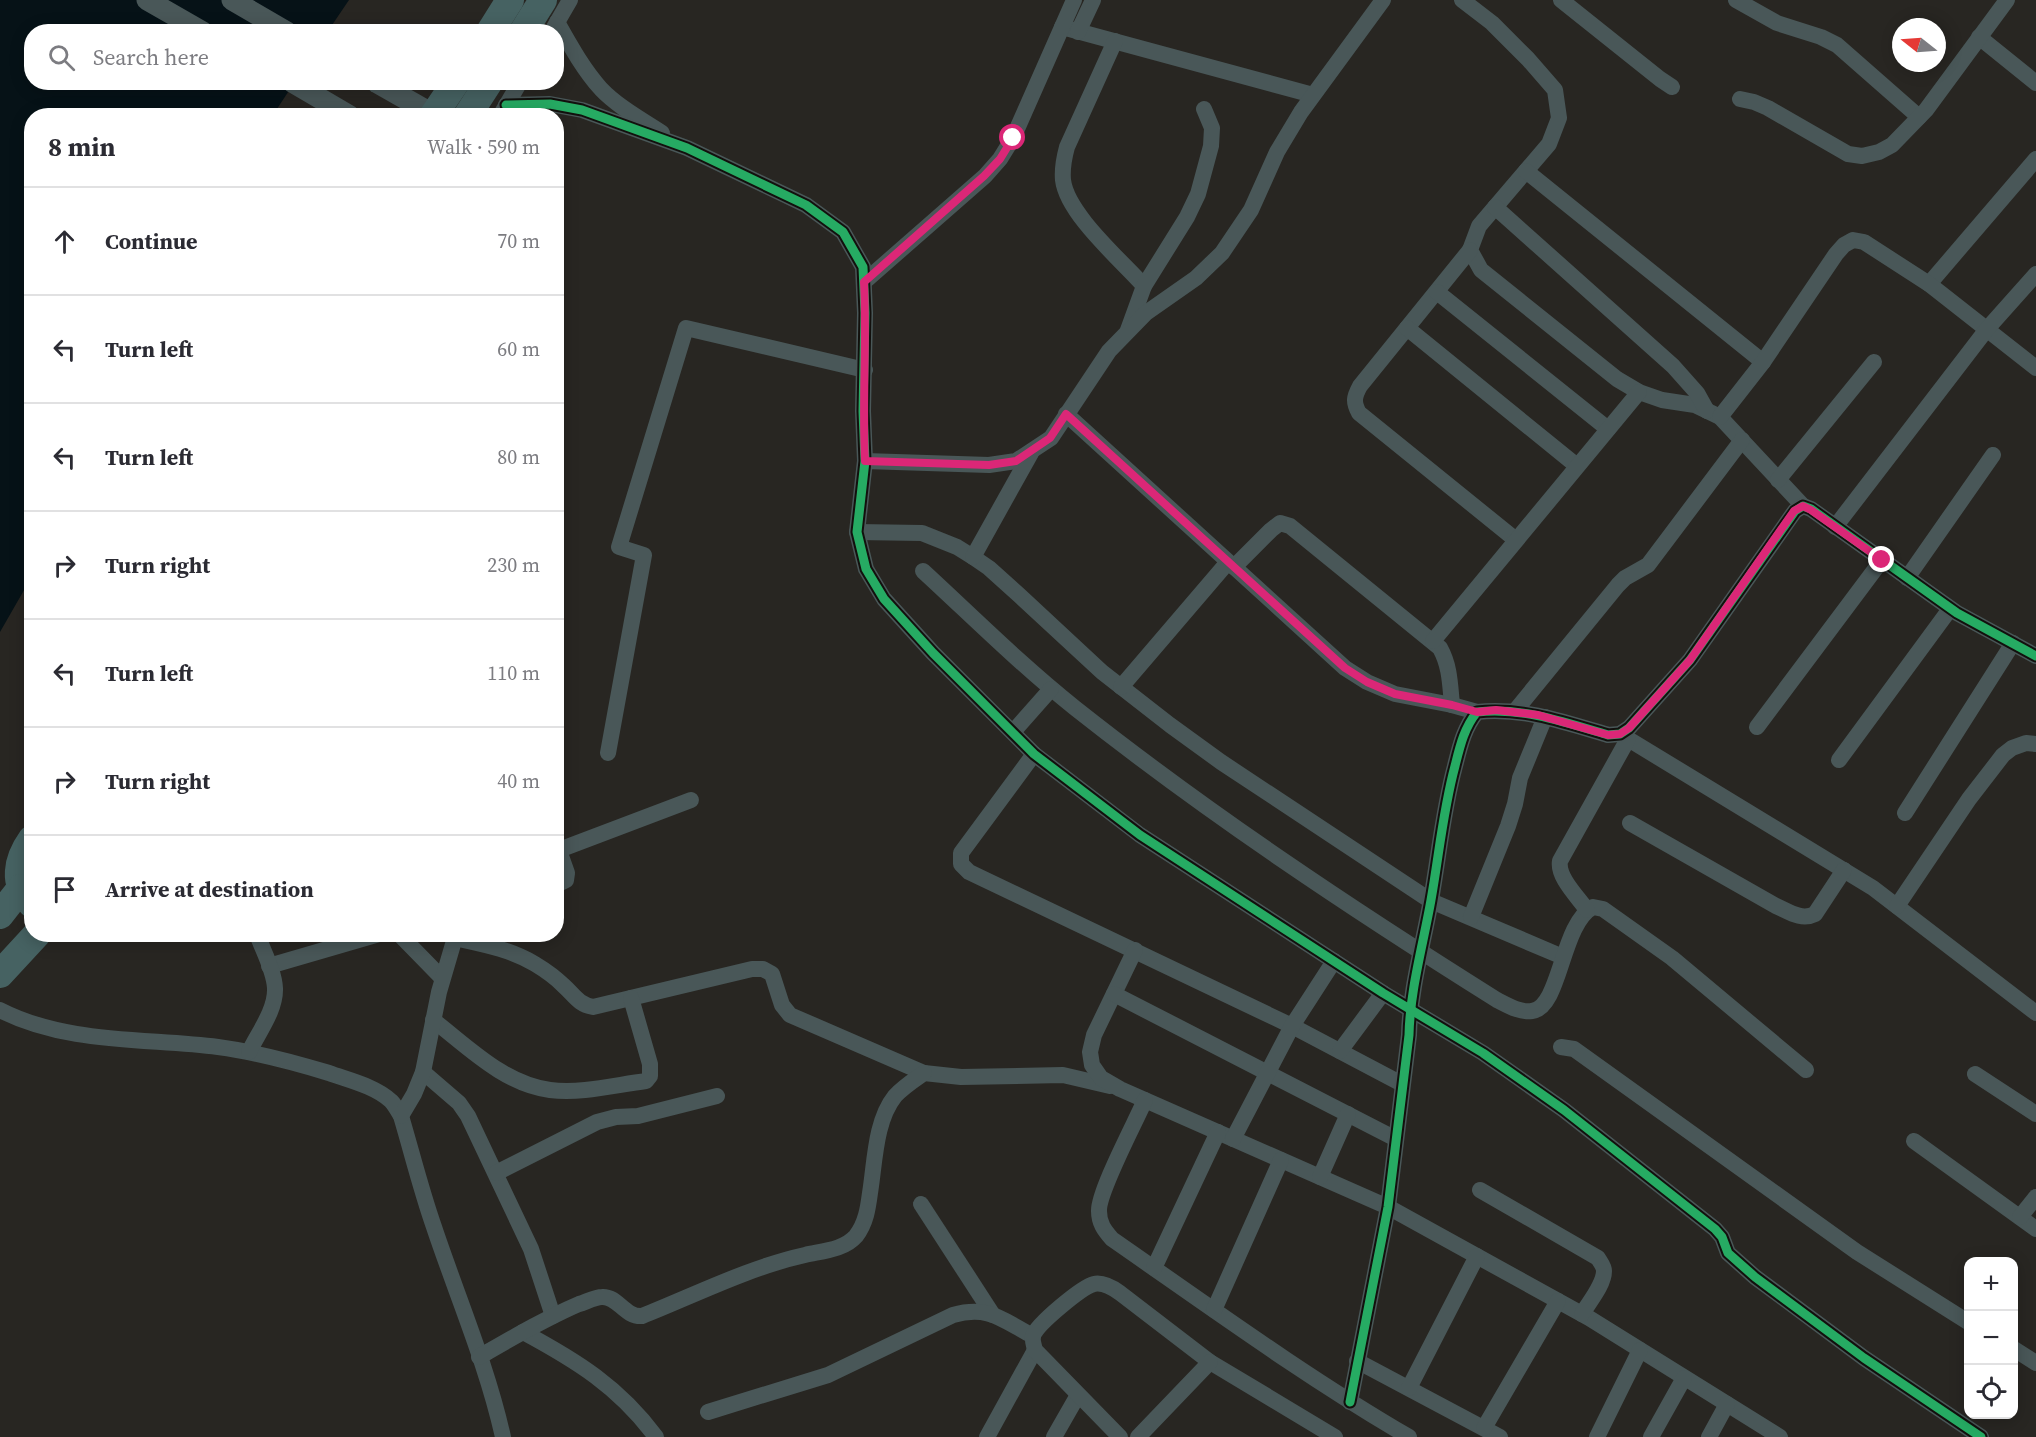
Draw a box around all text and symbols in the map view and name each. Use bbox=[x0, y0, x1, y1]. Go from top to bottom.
north arrow bbox=[1892, 18, 1946, 72]
search box bbox=[24, 24, 564, 90]
icon: search bbox=[45, 41, 78, 74]
text: Search here bbox=[93, 42, 209, 72]
route start bbox=[999, 124, 1025, 150]
text: 8 min bbox=[48, 129, 115, 165]
text: Walk · 590 m bbox=[427, 133, 540, 161]
icon: ahead bbox=[48, 225, 81, 258]
text: Continue bbox=[105, 226, 198, 256]
text: 70 m bbox=[497, 227, 540, 255]
icon: left bbox=[48, 333, 81, 366]
text: Turn left bbox=[105, 334, 193, 364]
text: 60 m bbox=[497, 335, 540, 363]
icon: left bbox=[48, 441, 81, 474]
text: Turn left bbox=[105, 442, 193, 472]
text: 80 m bbox=[497, 443, 540, 471]
route end bbox=[1868, 546, 1894, 572]
icon: right bbox=[48, 549, 81, 582]
text: Turn right bbox=[105, 550, 210, 580]
text: 230 m bbox=[487, 551, 540, 579]
icon: left bbox=[48, 657, 81, 690]
text: Turn left bbox=[105, 658, 193, 688]
text: 110 m bbox=[487, 659, 540, 687]
icon: right bbox=[48, 765, 81, 798]
text: Turn right bbox=[105, 766, 210, 796]
text: 40 m bbox=[497, 767, 540, 795]
icon: arrive bbox=[48, 873, 81, 906]
text: Arrive at destination bbox=[105, 874, 314, 904]
map controls bbox=[1964, 1257, 2018, 1419]
button: + bbox=[1964, 1257, 2018, 1311]
button: − bbox=[1964, 1311, 2018, 1365]
button: locate bbox=[1964, 1365, 2018, 1419]

